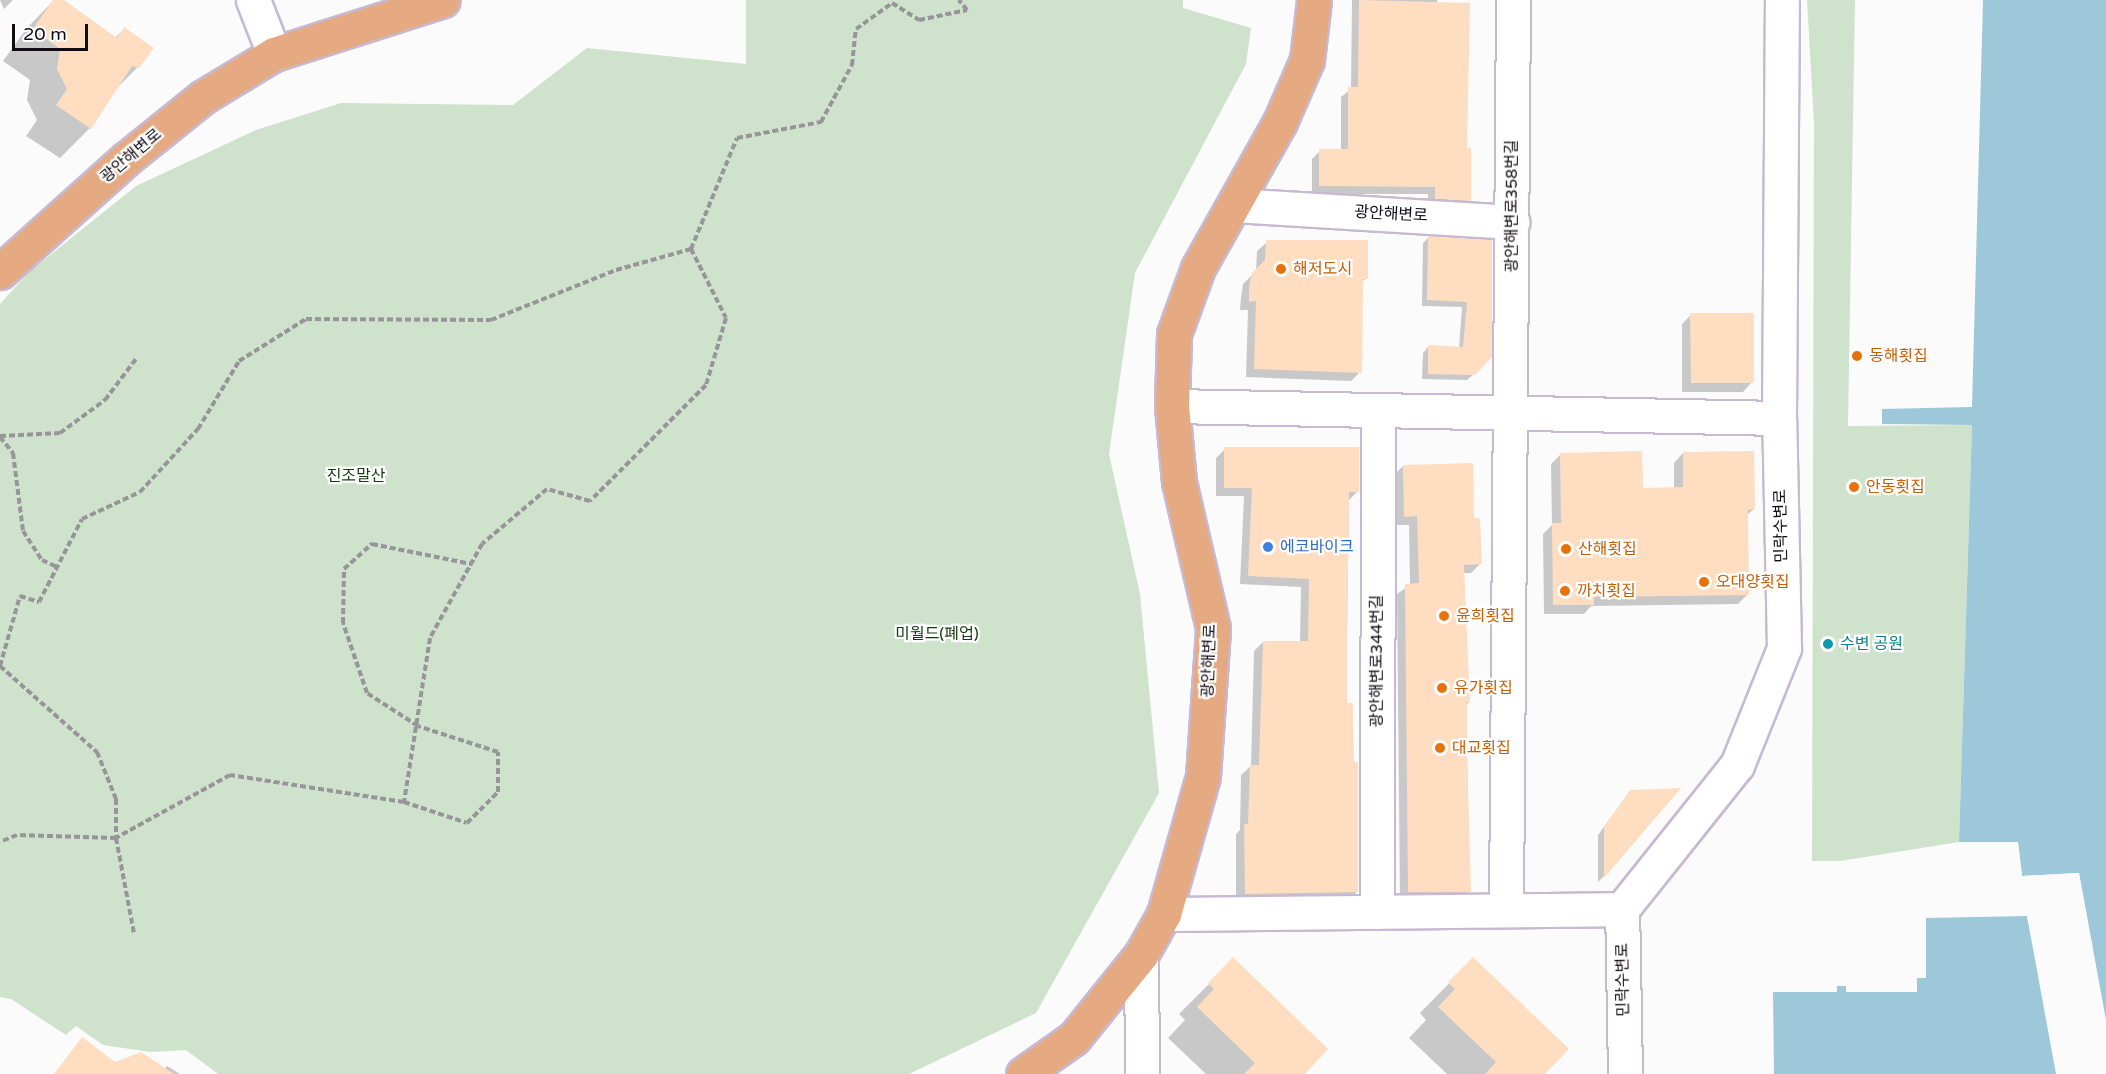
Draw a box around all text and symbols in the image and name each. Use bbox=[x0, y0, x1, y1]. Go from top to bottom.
scale bar bbox=[15, 12, 92, 50]
text: 20 m bbox=[23, 23, 67, 45]
street label: 광안해변로 bbox=[97, 125, 165, 187]
street label: 광안해변로358번길 bbox=[1502, 139, 1522, 273]
street label: 광안해변로 bbox=[1354, 202, 1428, 226]
place label: 해저도시 bbox=[1293, 259, 1352, 279]
marker: 해저도시 bbox=[1274, 262, 1288, 276]
place label: 동해횟집 bbox=[1869, 346, 1928, 366]
marker: 동해횟집 bbox=[1850, 349, 1864, 363]
park label: 진조말산 bbox=[327, 466, 385, 486]
place label: 안동횟집 bbox=[1866, 477, 1925, 497]
marker: 안동횟집 bbox=[1847, 480, 1861, 494]
street label: 민락수변로 bbox=[1771, 489, 1791, 563]
place label: 에코바이크 bbox=[1280, 537, 1354, 557]
place label: 산해횟집 bbox=[1578, 539, 1637, 559]
marker: 에코바이크 bbox=[1261, 540, 1275, 554]
marker: 산해횟집 bbox=[1559, 542, 1573, 556]
place label: 오대양횟집 bbox=[1716, 572, 1790, 592]
marker: 오대양횟집 bbox=[1697, 575, 1711, 589]
place label: 까치횟집 bbox=[1577, 581, 1636, 601]
marker: 까치횟집 bbox=[1558, 584, 1572, 598]
street label: 광안해변로344번길 bbox=[1367, 594, 1387, 728]
place label: 윤희횟집 bbox=[1456, 606, 1515, 626]
marker: 윤희횟집 bbox=[1437, 609, 1451, 623]
park label: 미월드(폐업) bbox=[895, 624, 979, 644]
street label: 광안해변로 bbox=[1198, 624, 1220, 698]
place label: 수변 공원 bbox=[1840, 634, 1903, 654]
marker: 수변 공원 bbox=[1821, 637, 1835, 651]
place label: 유가횟집 bbox=[1454, 678, 1513, 698]
marker: 유가횟집 bbox=[1435, 681, 1449, 695]
place label: 대교횟집 bbox=[1452, 738, 1511, 758]
marker: 대교횟집 bbox=[1433, 741, 1447, 755]
street label: 민락수변로 bbox=[1613, 943, 1633, 1017]

